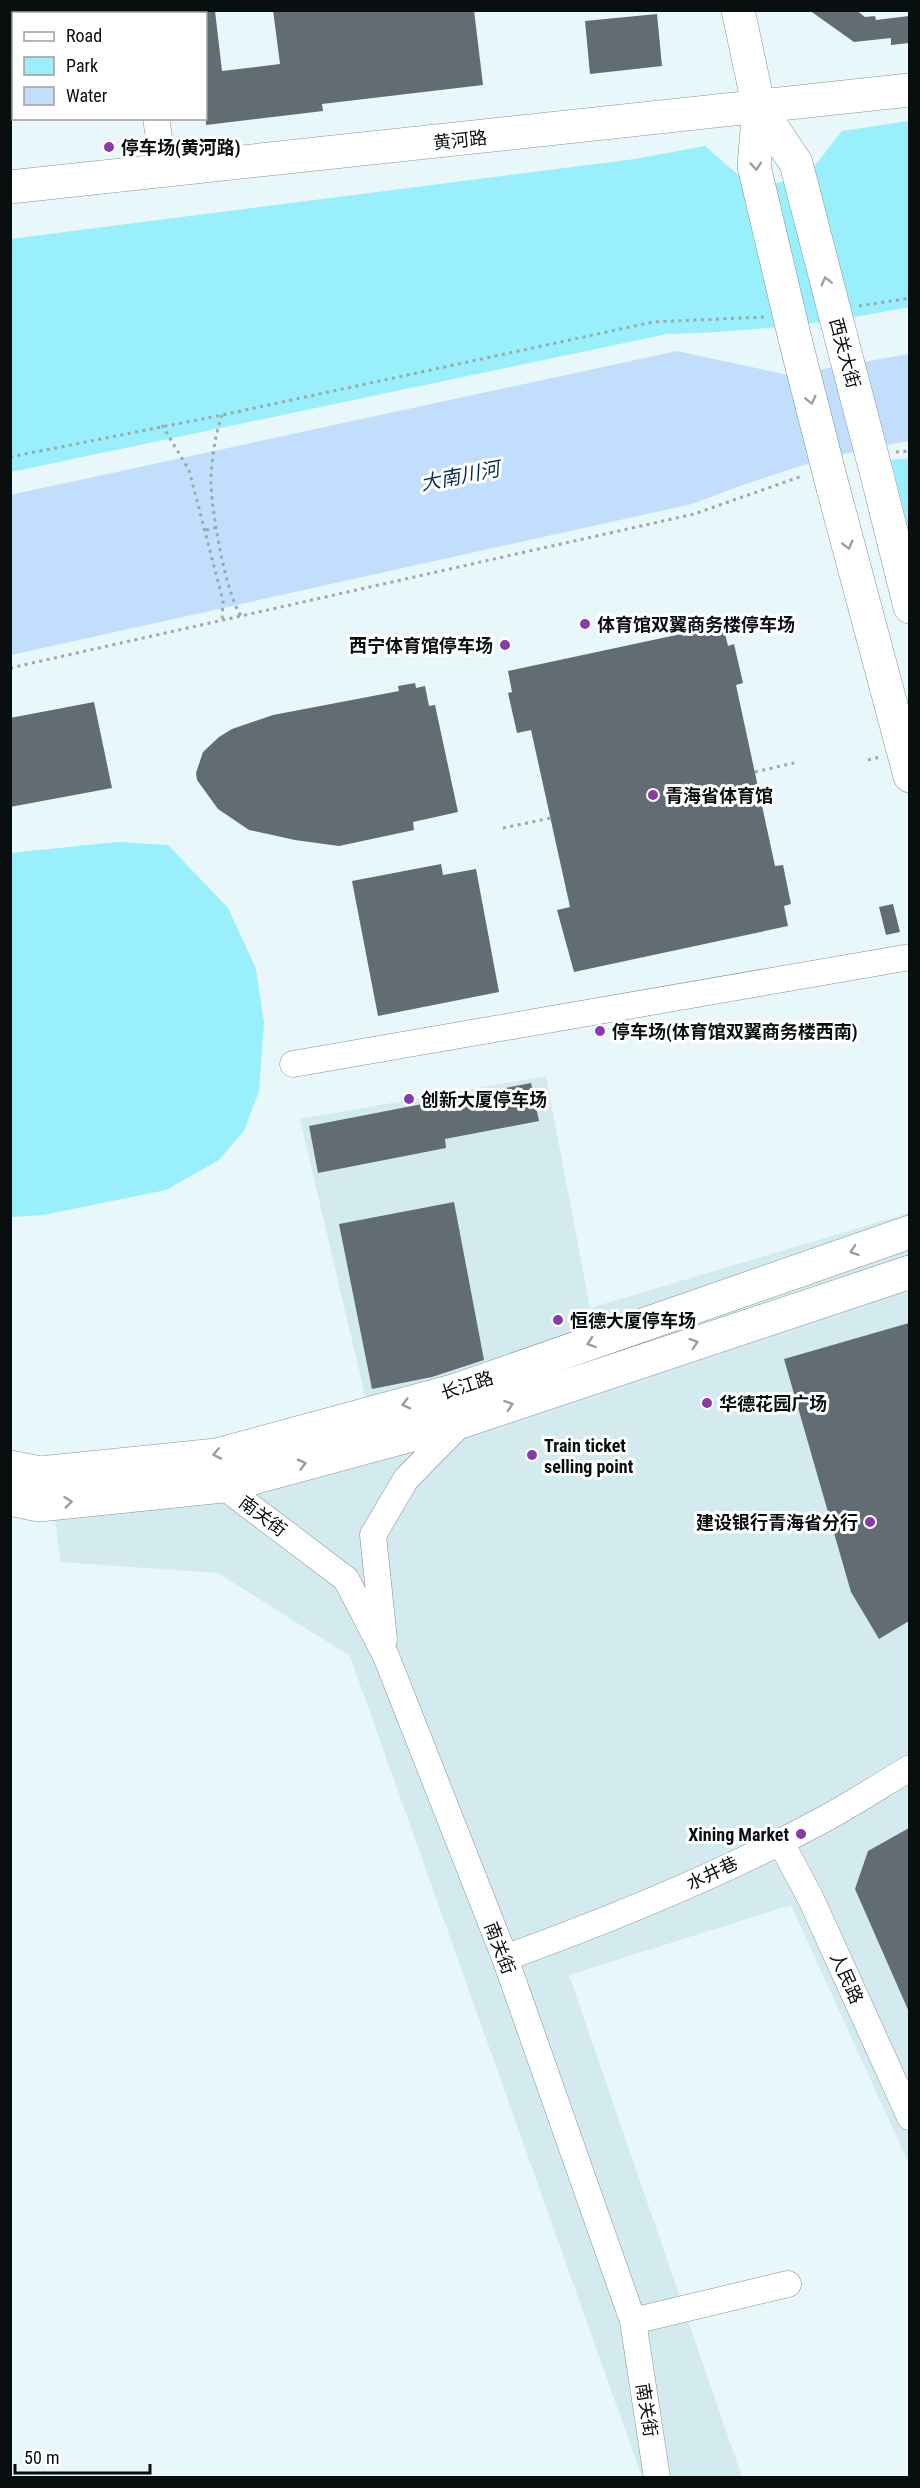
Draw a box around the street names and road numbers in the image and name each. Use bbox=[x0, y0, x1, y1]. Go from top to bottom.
street label: 黄河路 bbox=[432, 127, 488, 153]
street label: 西关大街 bbox=[826, 316, 864, 390]
street label: 长江路 bbox=[438, 1367, 496, 1403]
street label: 南关街 bbox=[235, 1491, 291, 1541]
street label: 水井巷 bbox=[683, 1852, 741, 1894]
street label: 南关街 bbox=[481, 1919, 519, 1977]
street label: 人民路 bbox=[826, 1949, 868, 2007]
street label: 南关街 bbox=[632, 2382, 662, 2438]

